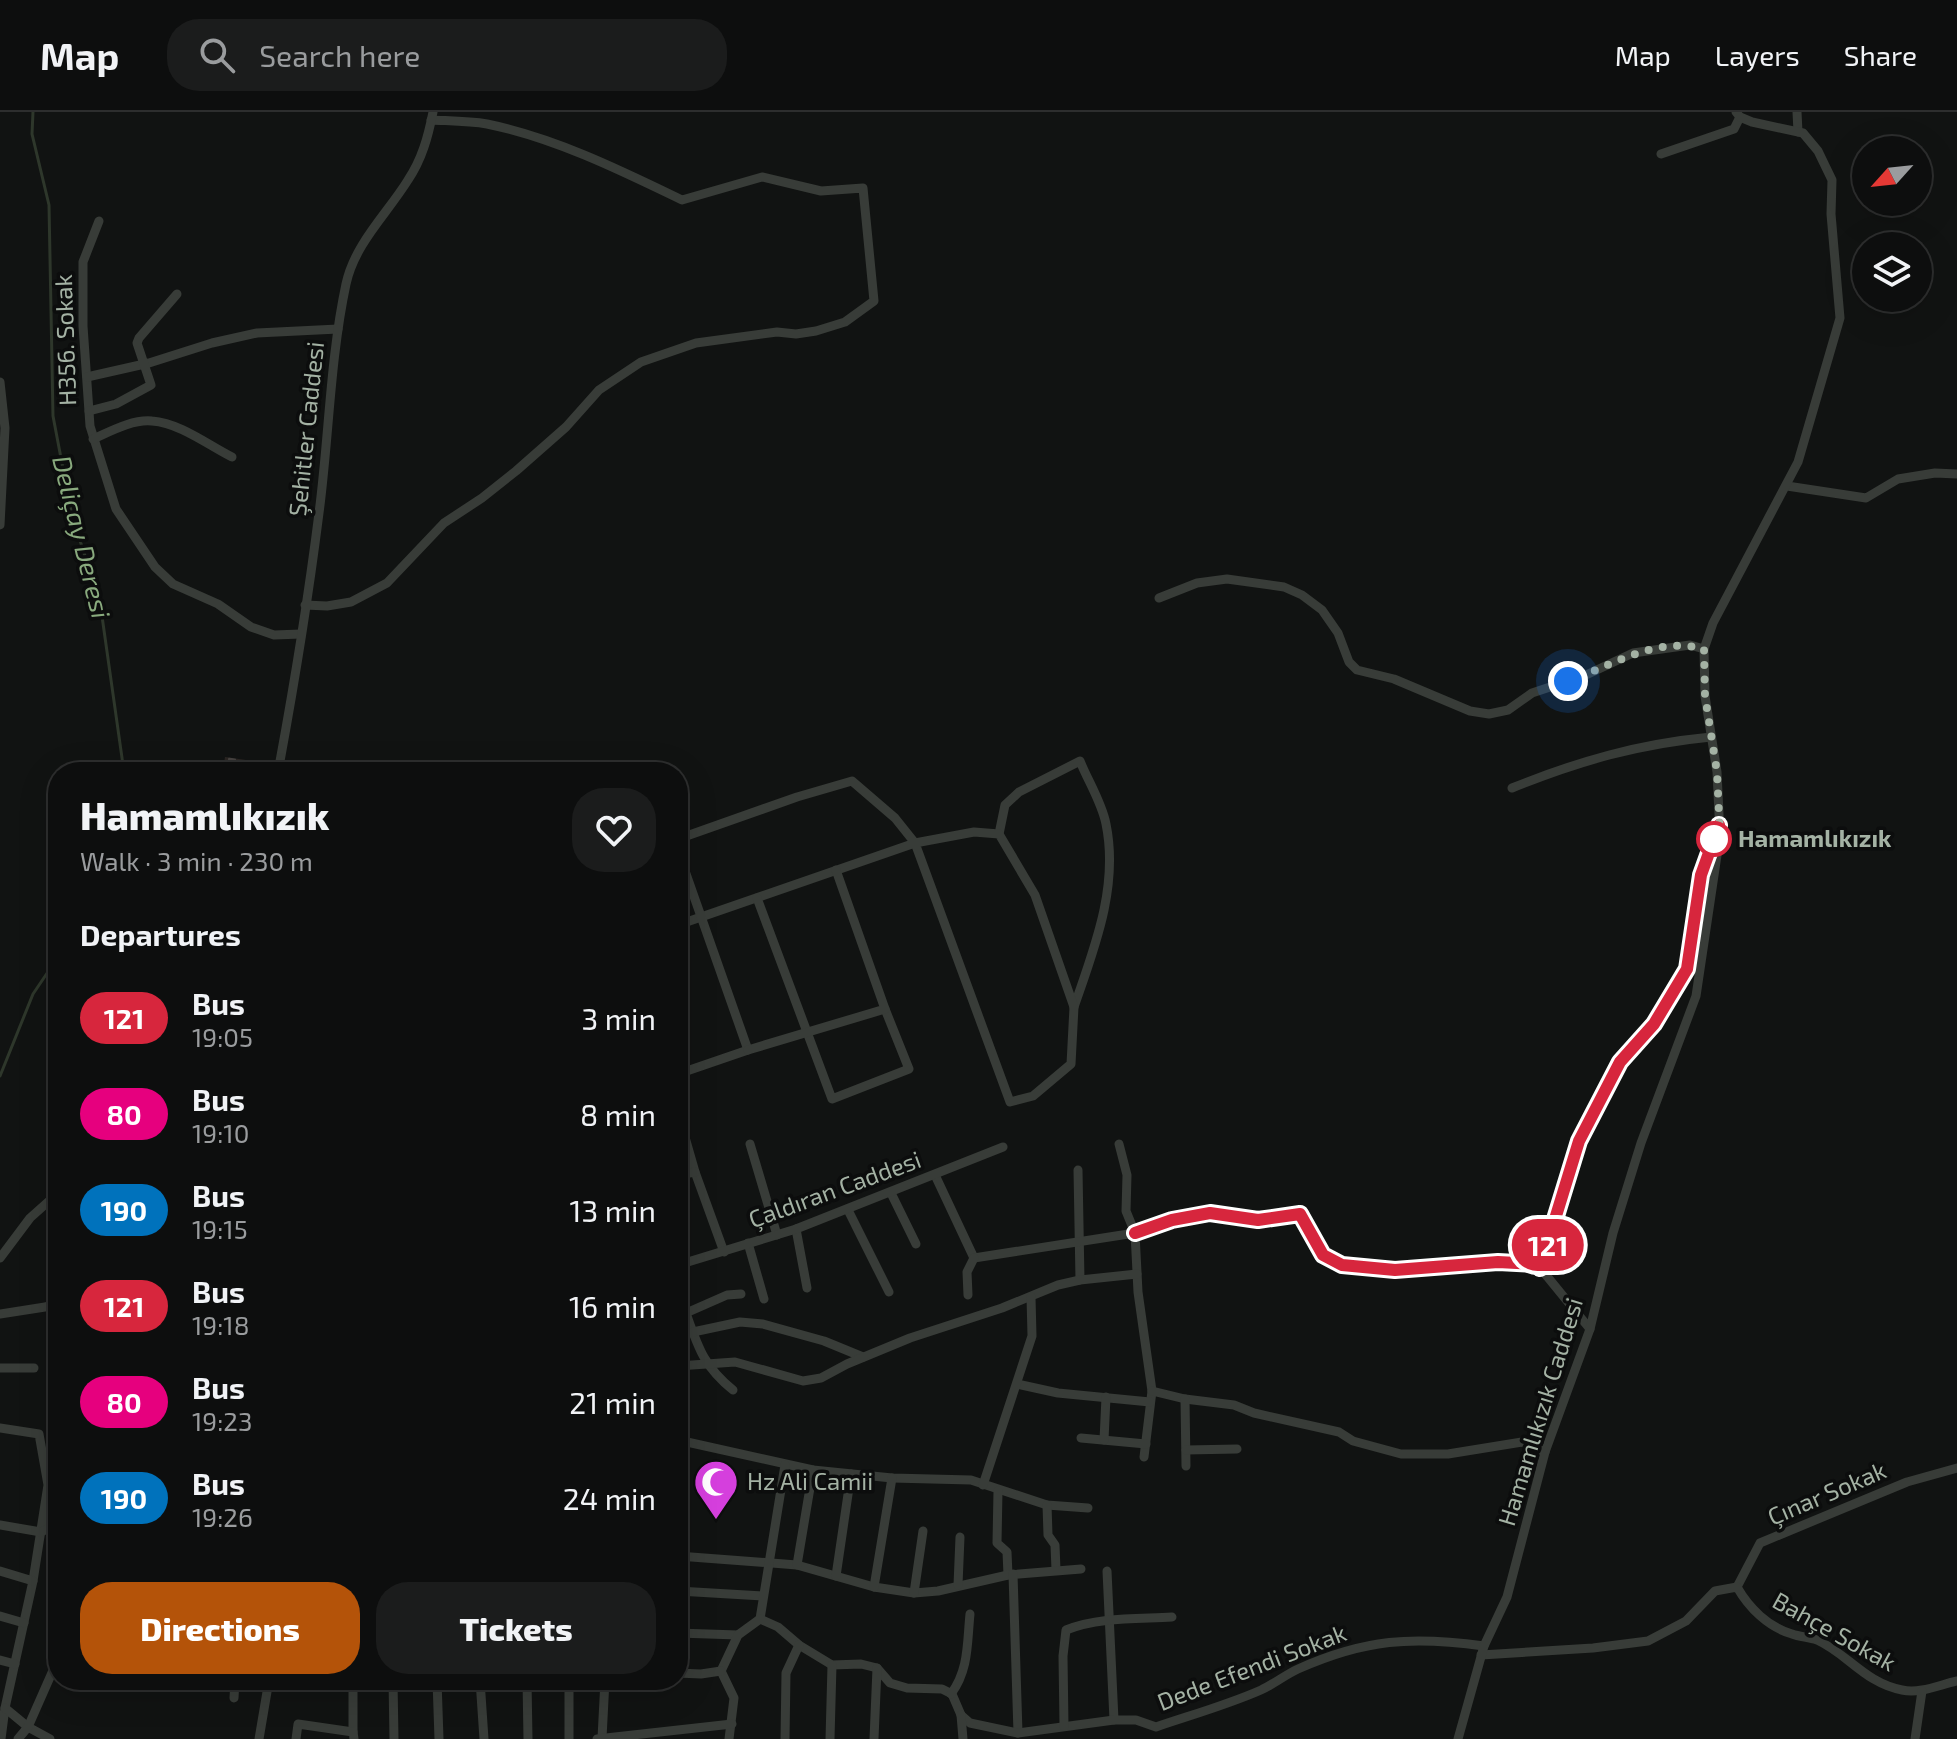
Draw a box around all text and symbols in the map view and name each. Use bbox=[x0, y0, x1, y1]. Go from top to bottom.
search box bbox=[167, 19, 727, 91]
text: Map bbox=[40, 32, 119, 78]
icon: search bbox=[195, 33, 239, 77]
text: Search here bbox=[259, 37, 420, 73]
text: Map bbox=[1615, 38, 1671, 72]
text: Layers bbox=[1715, 38, 1800, 72]
text: Share bbox=[1844, 38, 1917, 72]
north arrow bbox=[1852, 136, 1932, 216]
map controls bbox=[1852, 136, 1932, 312]
button: layers bbox=[1852, 232, 1932, 312]
street label: H356. Sokak bbox=[48, 274, 81, 406]
street label: Şehitler Caddesi bbox=[282, 340, 330, 518]
water label: Deliçay Deresi bbox=[45, 452, 118, 622]
your location bbox=[1548, 661, 1588, 701]
button: heart bbox=[572, 788, 656, 872]
text: Hamamlıkızık bbox=[80, 792, 329, 838]
marker: Hamamlıkızık bbox=[1697, 822, 1731, 856]
place label: Hamamlıkızık bbox=[1738, 823, 1892, 852]
text: Walk · 3 min · 230 m bbox=[80, 845, 313, 876]
text: Departures bbox=[80, 916, 241, 952]
text: Bus bbox=[192, 985, 245, 1021]
text: 3 min bbox=[581, 1000, 656, 1036]
text: 121 bbox=[104, 1001, 144, 1035]
text: 19:05 bbox=[192, 1021, 253, 1052]
text: Bus bbox=[192, 1081, 245, 1117]
text: 8 min bbox=[580, 1096, 656, 1132]
text: 80 bbox=[106, 1097, 142, 1131]
text: 19:10 bbox=[192, 1117, 249, 1148]
street label: Çaldıran Caddesi bbox=[744, 1144, 925, 1234]
text: Bus bbox=[192, 1177, 245, 1213]
text: 13 min bbox=[570, 1192, 656, 1228]
text: 190 bbox=[101, 1193, 147, 1227]
text: 19:15 bbox=[192, 1213, 248, 1244]
line badge: 121 bbox=[1502, 1219, 1594, 1271]
text: 121 bbox=[1528, 1228, 1568, 1262]
text: Bus bbox=[192, 1273, 245, 1309]
text: 16 min bbox=[569, 1288, 656, 1324]
text: 121 bbox=[104, 1289, 144, 1323]
street label: Hamamlıkızık Caddesi bbox=[1491, 1294, 1588, 1529]
text: 19:18 bbox=[192, 1309, 250, 1340]
text: Bus bbox=[192, 1369, 245, 1405]
text: 21 min bbox=[569, 1384, 656, 1420]
text: 80 bbox=[106, 1385, 142, 1419]
text: 19:23 bbox=[192, 1405, 252, 1436]
street label: Çınar Sokak bbox=[1763, 1455, 1890, 1531]
mosque icon: Hz Ali Camii bbox=[692, 1458, 740, 1521]
text: Bus bbox=[192, 1465, 245, 1501]
place label: Hz Ali Camii bbox=[747, 1466, 873, 1495]
text: 24 min bbox=[563, 1480, 656, 1516]
text: 190 bbox=[101, 1481, 147, 1515]
text: 19:26 bbox=[192, 1501, 253, 1532]
button: Directions bbox=[80, 1582, 360, 1674]
button: Tickets bbox=[376, 1582, 656, 1674]
street label: Bahçe Sokak bbox=[1768, 1585, 1901, 1677]
street label: Dede Efendi Sokak bbox=[1153, 1617, 1350, 1716]

